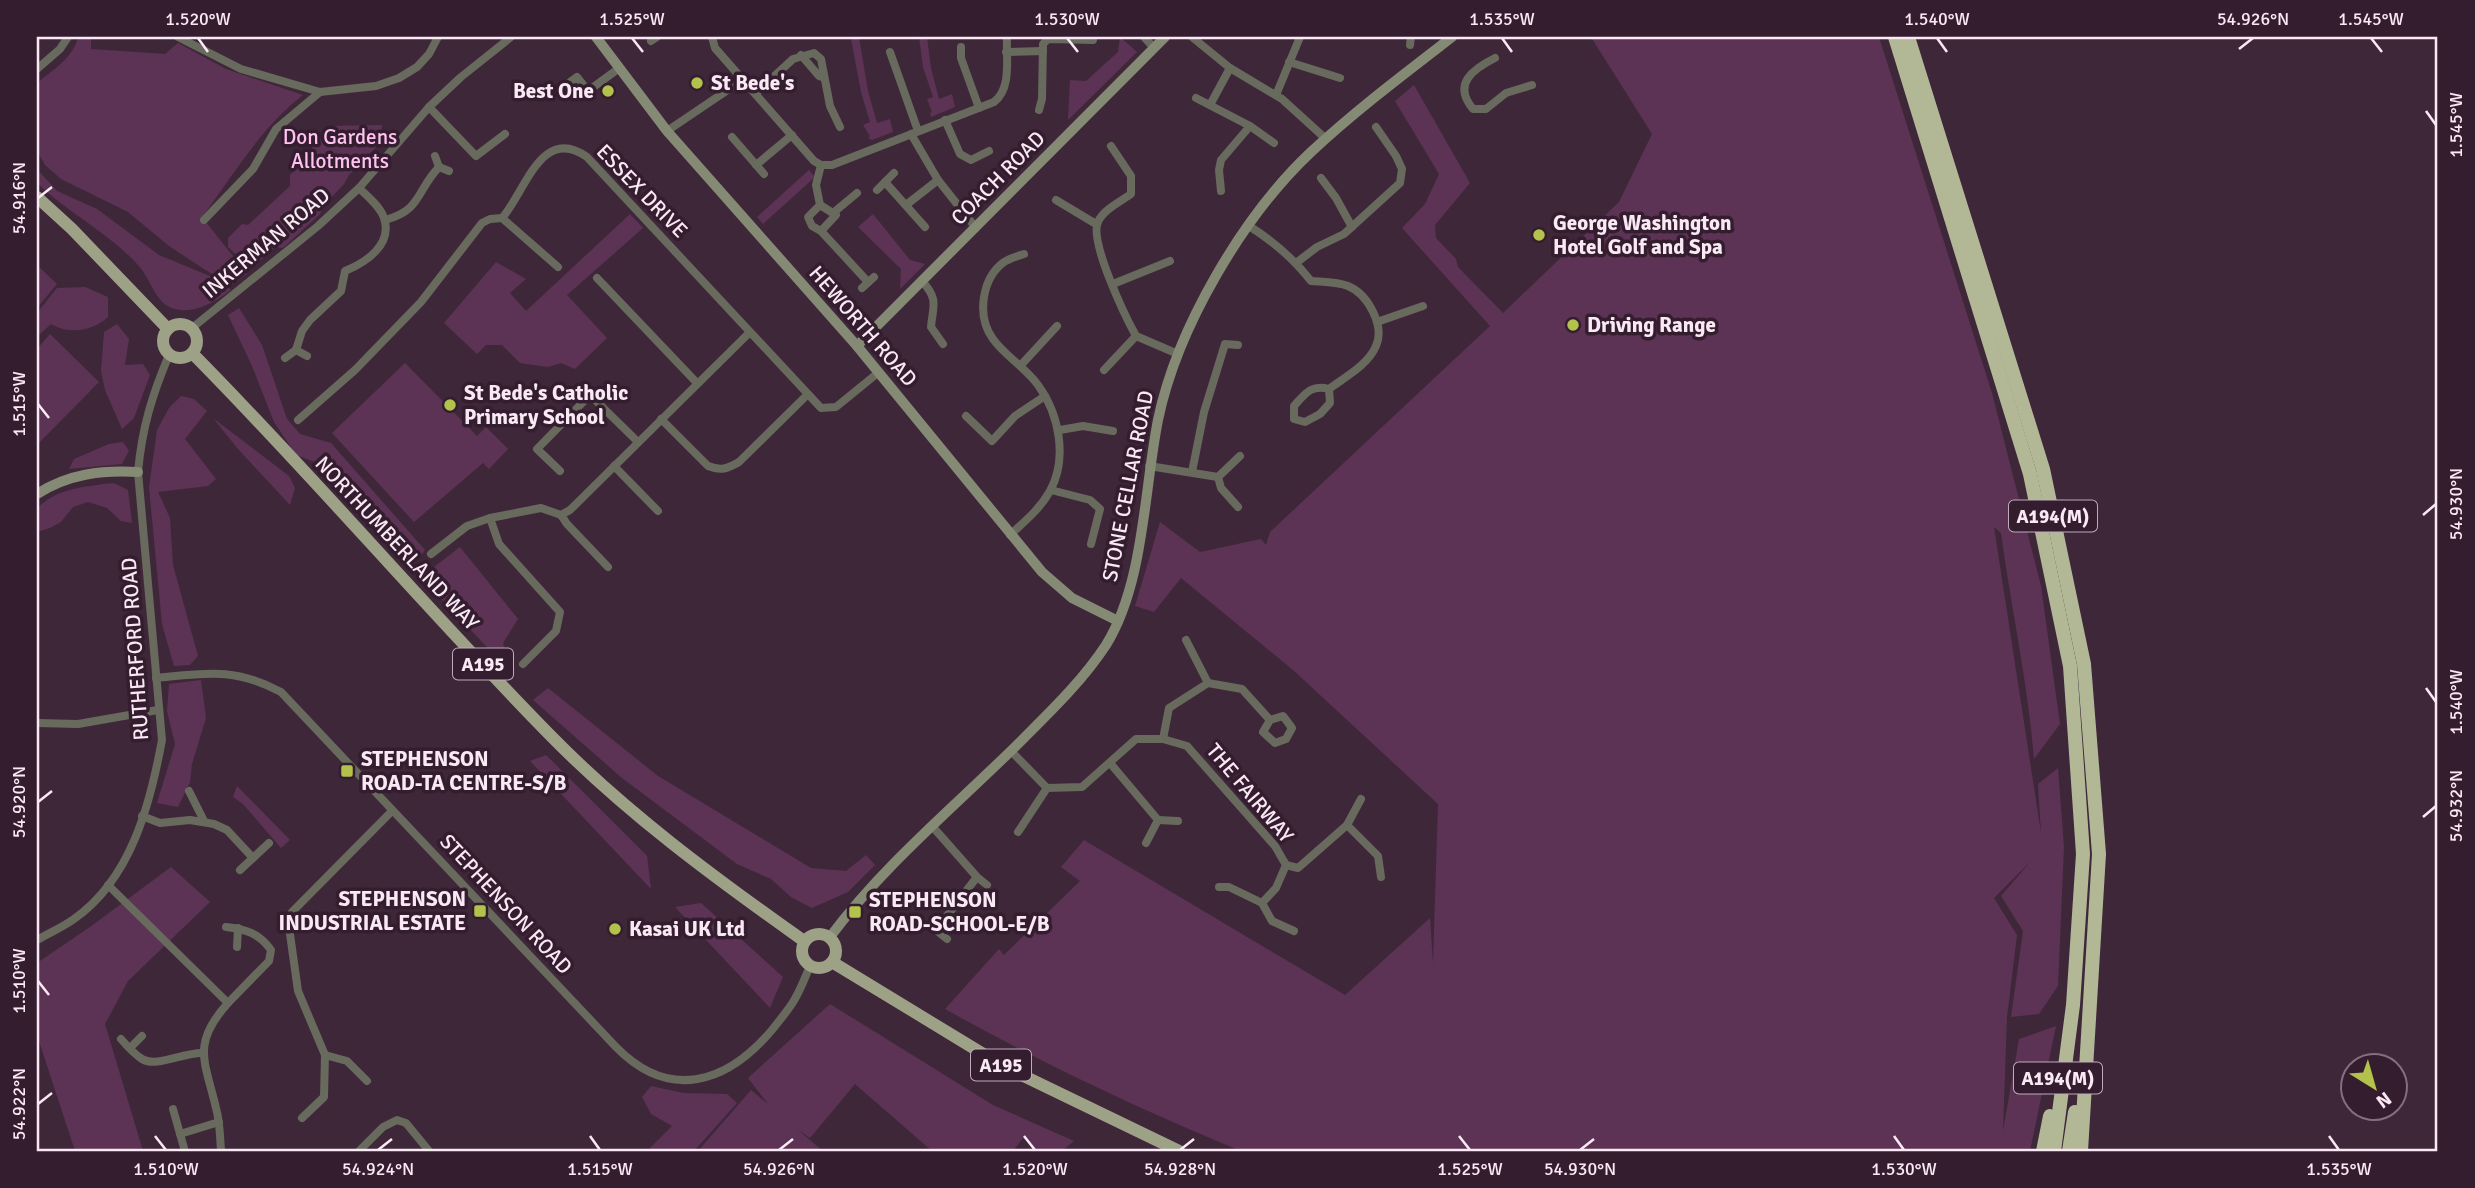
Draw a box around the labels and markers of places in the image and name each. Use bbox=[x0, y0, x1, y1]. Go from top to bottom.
place label: St Bede's bbox=[711, 70, 794, 96]
marker: St Bede's bbox=[689, 75, 705, 91]
place label: Best One bbox=[513, 78, 594, 104]
marker: Best One bbox=[600, 83, 616, 99]
place label: George Washington Hotel Golf and Spa bbox=[1553, 210, 1732, 260]
marker: George Washington Hotel Golf and Spa bbox=[1531, 227, 1547, 243]
place label: Driving Range bbox=[1587, 312, 1716, 338]
marker: Driving Range bbox=[1565, 317, 1581, 333]
place label: St Bede's Catholic Primary School bbox=[464, 380, 628, 430]
marker: St Bede's Catholic Primary School bbox=[442, 397, 458, 413]
place label: STEPHENSON ROAD-TA CENTRE-S/B bbox=[361, 746, 566, 796]
marker: STEPHENSON ROAD-TA CENTRE-S/B bbox=[339, 763, 355, 779]
place label: STEPHENSON INDUSTRIAL ESTATE bbox=[279, 886, 466, 936]
place label: STEPHENSON ROAD-SCHOOL-E/B bbox=[869, 887, 1050, 937]
marker: STEPHENSON INDUSTRIAL ESTATE bbox=[472, 903, 488, 919]
marker: STEPHENSON ROAD-SCHOOL-E/B bbox=[847, 904, 863, 920]
place label: Kasai UK Ltd bbox=[629, 916, 745, 942]
marker: Kasai UK Ltd bbox=[607, 921, 623, 937]

